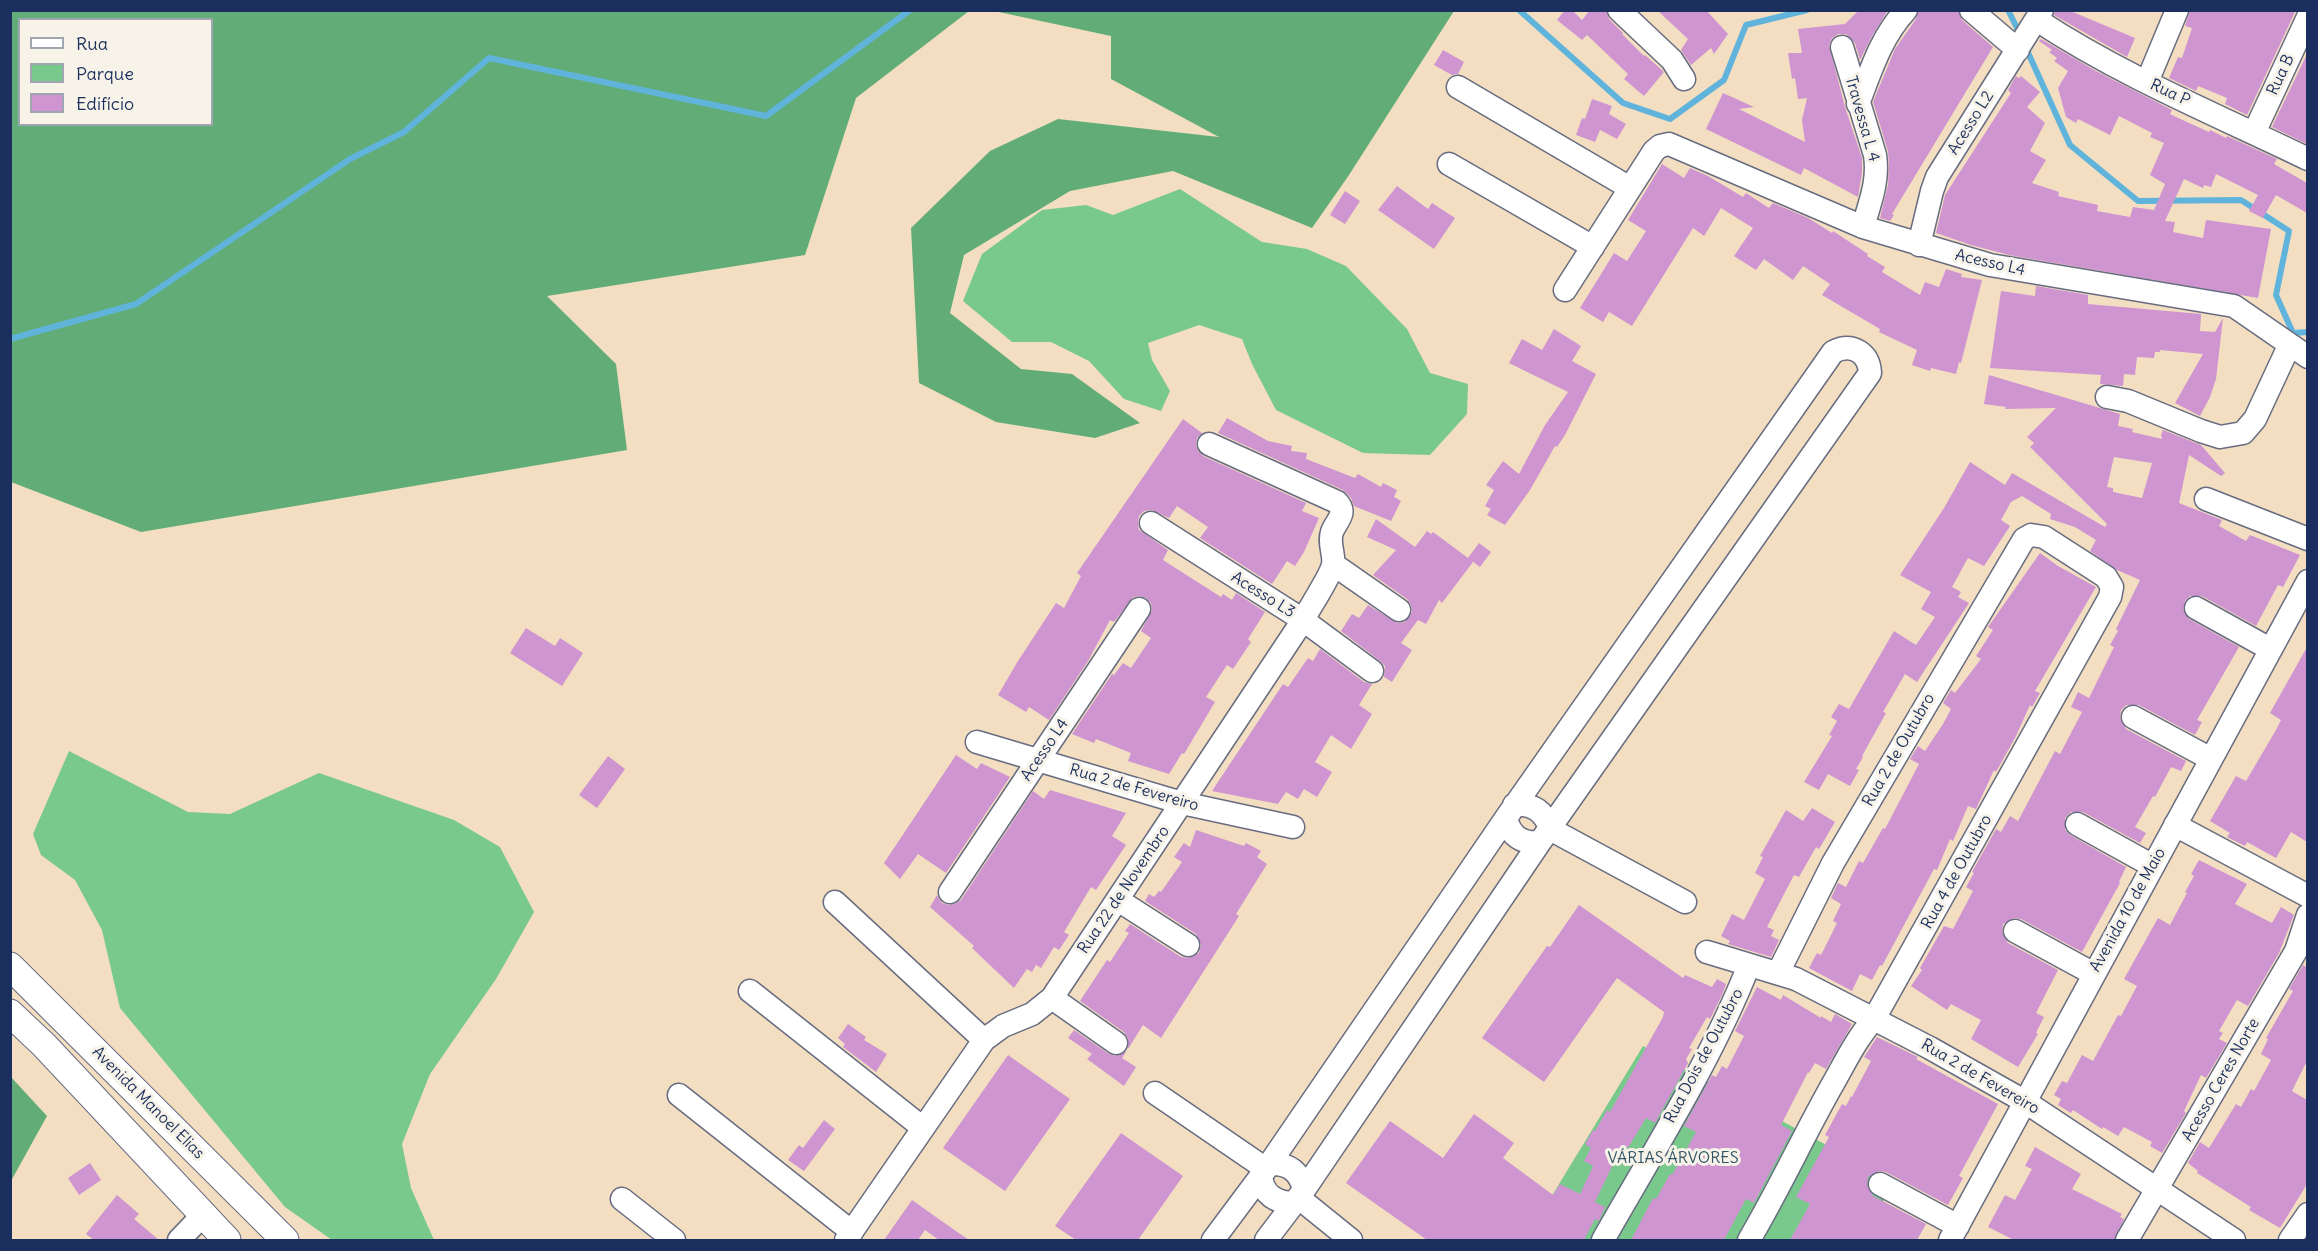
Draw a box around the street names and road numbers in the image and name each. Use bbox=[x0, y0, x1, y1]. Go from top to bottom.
street label: Rua B bbox=[2263, 52, 2299, 98]
street label: Travessa L 4 bbox=[1841, 74, 1883, 164]
street label: Rua P bbox=[2147, 75, 2193, 111]
street label: Acesso L2 bbox=[1944, 88, 1998, 158]
street label: Acesso L4 bbox=[1953, 246, 2027, 280]
street label: Acesso L3 bbox=[1227, 568, 1299, 622]
street label: Rua 2 de Outubro bbox=[1859, 690, 1939, 810]
street label: Acesso L4 bbox=[1017, 715, 1073, 785]
street label: Rua 2 de Fevereiro bbox=[1067, 760, 1201, 816]
street label: Rua 4 de Outubro bbox=[1918, 811, 1996, 933]
street label: Rua 22 de Novembro bbox=[1074, 822, 1174, 958]
street label: Avenida 10 de Maio bbox=[2086, 845, 2170, 975]
street label: Rua Dois de Outubro bbox=[1660, 985, 1748, 1127]
street label: Acesso Ceres Norte bbox=[2178, 1015, 2264, 1145]
street label: Rua 2 de Fevereiro bbox=[1917, 1035, 2043, 1119]
street label: Avenida Manoel Elias bbox=[88, 1043, 208, 1163]

